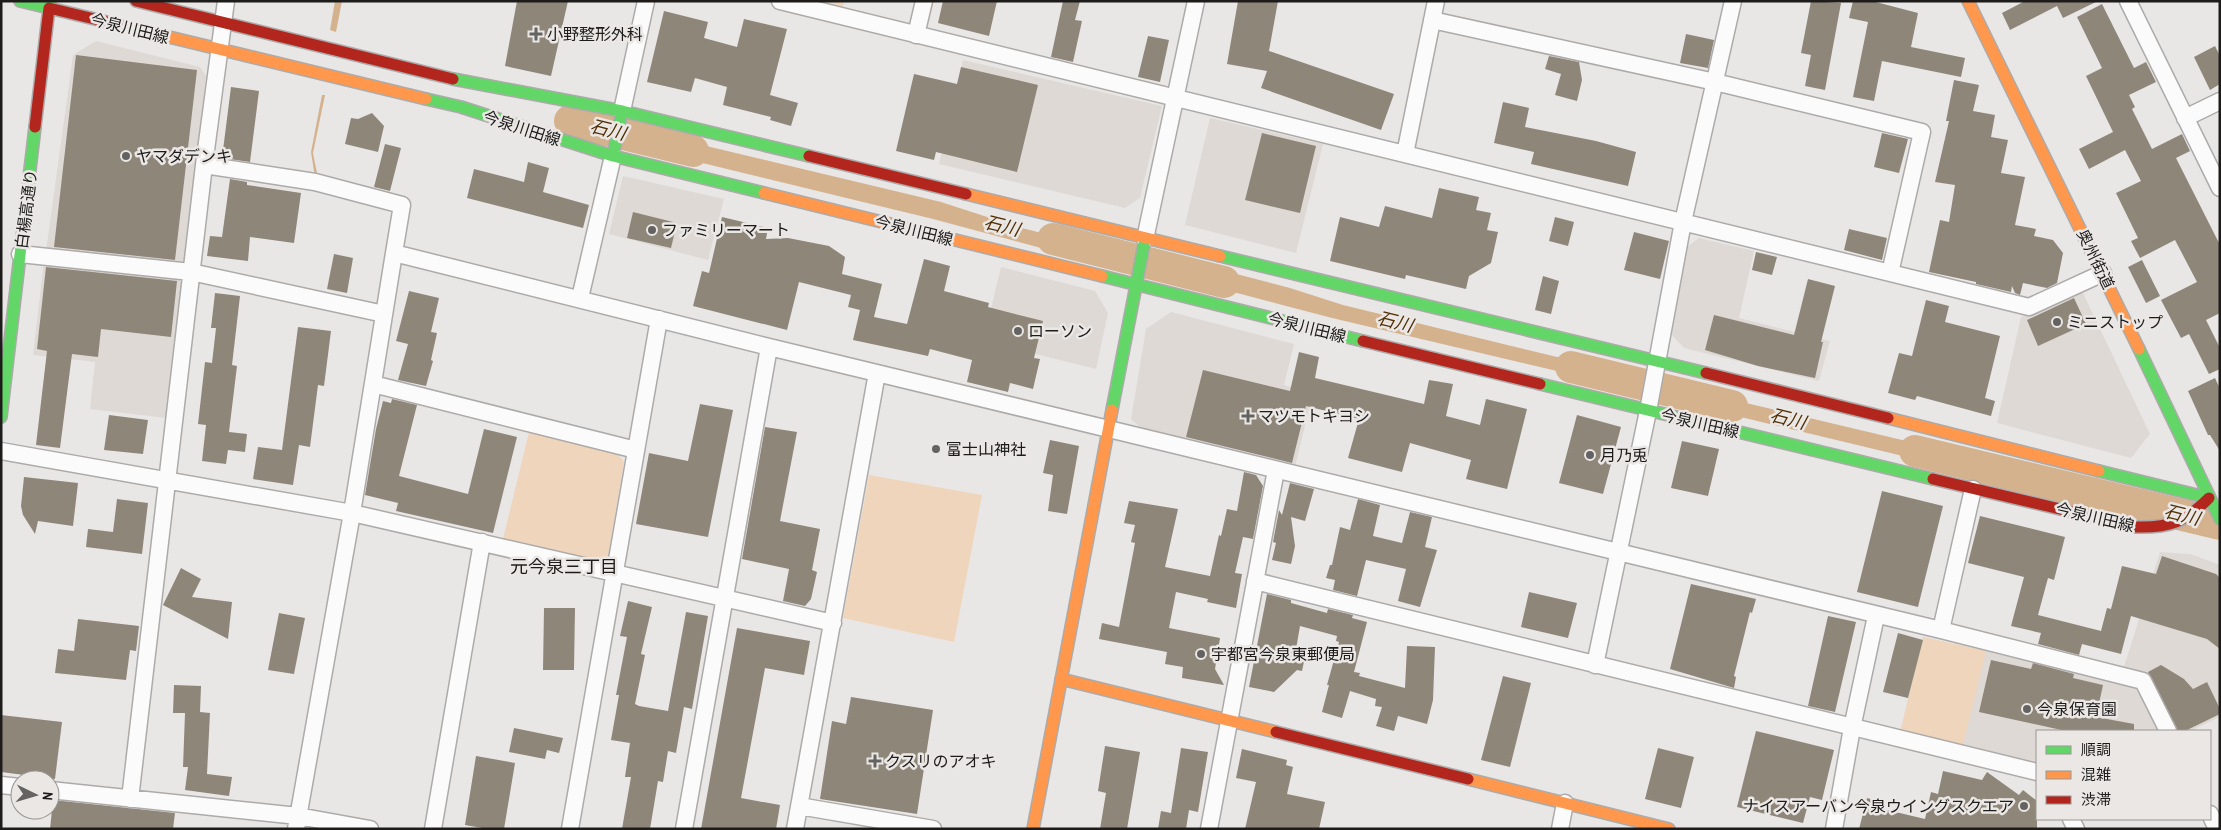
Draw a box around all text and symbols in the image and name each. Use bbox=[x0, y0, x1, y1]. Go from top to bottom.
street label: 今泉川田線 bbox=[89, 8, 171, 48]
place label: 小野整形外科 bbox=[547, 23, 643, 45]
marker: 小野整形外科 bbox=[529, 27, 543, 41]
street label: 今泉川田線 bbox=[481, 105, 563, 151]
water label: 石川 bbox=[588, 113, 631, 146]
place label: ヤマダデンキ bbox=[136, 145, 232, 167]
marker: ヤマダデンキ bbox=[120, 150, 132, 162]
street label: 白楊高通り bbox=[10, 168, 42, 250]
water label: 石川 bbox=[982, 209, 1025, 242]
street label: 今泉川田線 bbox=[873, 210, 955, 250]
place label: ファミリーマート bbox=[662, 219, 790, 241]
marker: ファミリーマート bbox=[646, 224, 658, 236]
street label: 奥州街道 bbox=[2072, 225, 2120, 293]
water label: 石川 bbox=[1375, 305, 1418, 338]
street label: 今泉川田線 bbox=[1266, 307, 1348, 347]
place label: ミニストップ bbox=[2067, 311, 2163, 333]
marker: ミニストップ bbox=[2051, 316, 2063, 328]
place label: ローソン bbox=[1028, 320, 1092, 342]
marker: ローソン bbox=[1012, 325, 1024, 337]
water label: 石川 bbox=[1768, 402, 1811, 435]
street label: 今泉川田線 bbox=[1659, 403, 1741, 443]
place label: マツモトキヨシ bbox=[1258, 405, 1370, 427]
marker: マツモトキヨシ bbox=[1242, 410, 1254, 422]
place label: 富士山神社 bbox=[946, 438, 1026, 460]
marker: 富士山神社 bbox=[930, 443, 942, 455]
place label: 月乃兎 bbox=[1600, 444, 1648, 466]
marker: 月乃兎 bbox=[1584, 449, 1596, 461]
street label: 今泉川田線 bbox=[2054, 497, 2136, 537]
water label: 石川 bbox=[2162, 498, 2205, 531]
district label: 元今泉三丁目 bbox=[510, 554, 618, 579]
place label: 宇都宮今泉東郵便局 bbox=[1211, 643, 1355, 665]
marker: 宇都宮今泉東郵便局 bbox=[1195, 648, 1207, 660]
place label: 今泉保育園 bbox=[2037, 698, 2117, 720]
marker: 今泉保育園 bbox=[2021, 703, 2033, 715]
legend bbox=[2036, 730, 2211, 820]
text: 順調 bbox=[2081, 739, 2111, 760]
place label: クスリのアオキ bbox=[885, 750, 997, 772]
marker: クスリのアオキ bbox=[869, 755, 881, 767]
text: 混雑 bbox=[2081, 764, 2111, 785]
north arrow bbox=[10, 770, 60, 820]
text: 渋滞 bbox=[2081, 789, 2111, 810]
text: N bbox=[39, 791, 57, 801]
place label: ナイスアーバン今泉ウイングスクエア bbox=[1743, 795, 2014, 817]
marker: ナイスアーバン今泉ウイングスクエア bbox=[2018, 800, 2030, 812]

